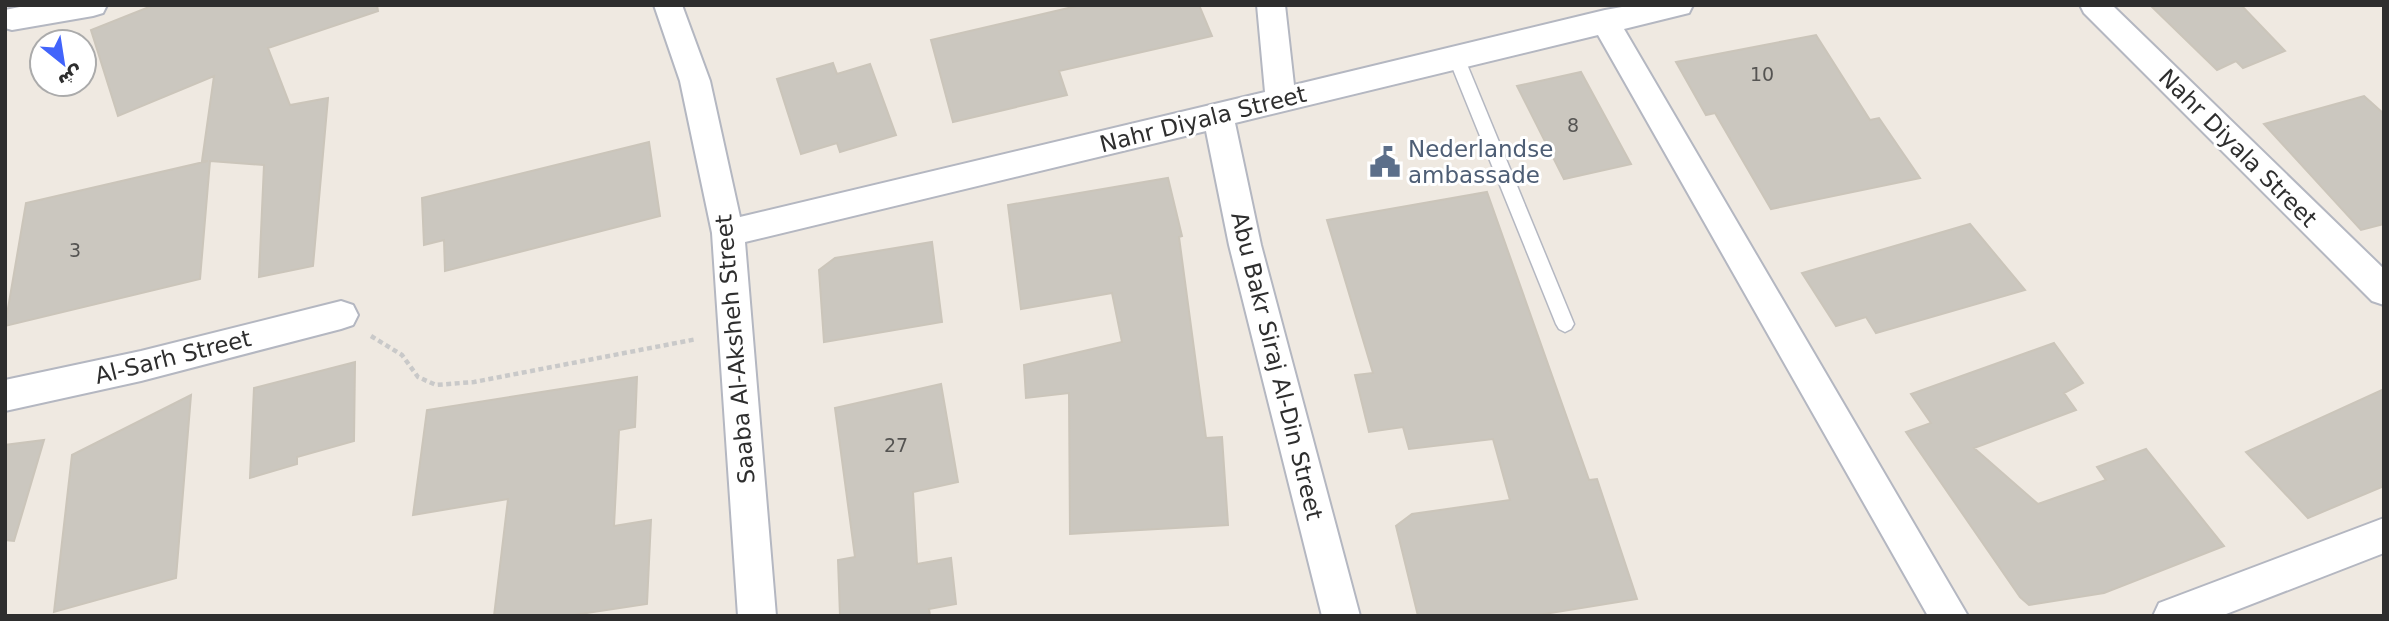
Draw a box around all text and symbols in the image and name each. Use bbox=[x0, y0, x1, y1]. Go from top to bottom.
north arrow bbox=[28, 28, 98, 98]
text: ش bbox=[54, 61, 88, 94]
house number: 10 bbox=[1750, 63, 1774, 85]
street label: Nahr Diyala Street bbox=[2154, 64, 2322, 232]
street label: Nahr Diyala Street bbox=[1097, 81, 1309, 157]
house number: 8 bbox=[1567, 114, 1579, 136]
place label: Nederlandse ambassade bbox=[1408, 136, 1553, 188]
public building icon: Nederlandse ambassade bbox=[1368, 145, 1402, 179]
street label: Abu Bakr Siraj Al-Din Street bbox=[1226, 209, 1328, 523]
street label: Saaba Al-Aksheh Street bbox=[710, 213, 760, 485]
house number: 3 bbox=[69, 239, 81, 261]
street label: Al-Sarh Street bbox=[92, 325, 254, 389]
house number: 27 bbox=[884, 434, 908, 456]

